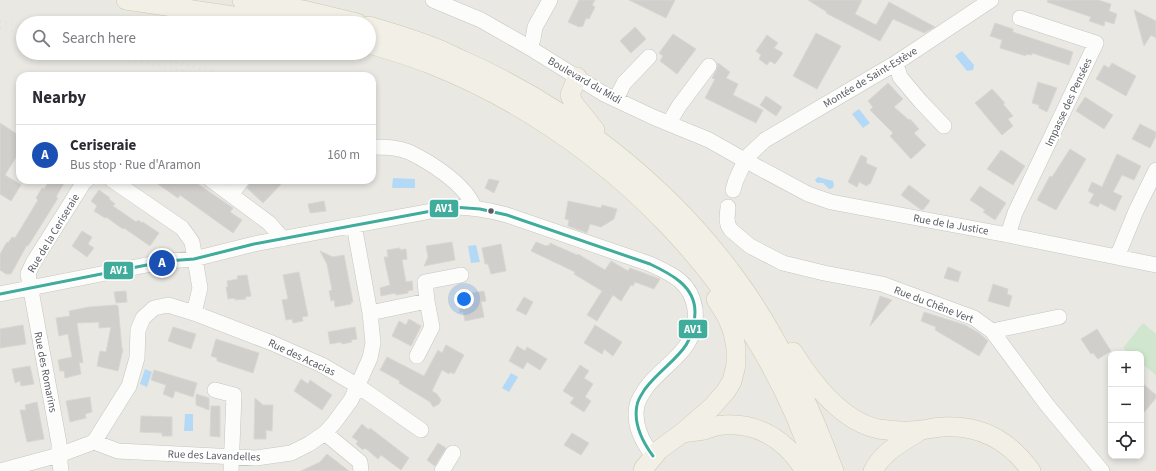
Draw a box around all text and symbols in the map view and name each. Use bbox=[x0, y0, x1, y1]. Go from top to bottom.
search box bbox=[16, 16, 376, 60]
icon: search bbox=[30, 27, 52, 49]
text: Search here bbox=[62, 28, 136, 49]
street label: Montée de Saint-Estève bbox=[820, 43, 921, 111]
street label: Boulevard du Midi bbox=[545, 53, 624, 108]
street label: Impasse des Pensées bbox=[1041, 55, 1096, 149]
text: Nearby bbox=[32, 86, 86, 110]
text: Ceriseraie bbox=[70, 135, 136, 156]
text: A bbox=[41, 146, 49, 164]
text: 160 m bbox=[327, 146, 360, 164]
text: Bus stop · Rue d'Aramon bbox=[70, 156, 201, 174]
street label: Rue de la Ceriseraie bbox=[24, 190, 83, 276]
line badge: AV1 bbox=[429, 199, 459, 218]
text: AV1 bbox=[434, 201, 453, 216]
unlabelled marker bbox=[486, 206, 496, 216]
street label: Rue de la Justice bbox=[912, 210, 990, 239]
pin: A bbox=[149, 248, 175, 278]
line badge: AV1 bbox=[103, 261, 134, 280]
text: AV1 bbox=[109, 263, 128, 278]
street label: Rue du Chêne Vert bbox=[892, 282, 976, 327]
your location bbox=[454, 289, 474, 309]
line badge: AV1 bbox=[678, 319, 708, 339]
text: AV1 bbox=[683, 322, 702, 337]
street label: Rue des Romarins bbox=[30, 330, 61, 414]
street label: Rue des Acacias bbox=[266, 335, 338, 380]
map controls bbox=[1108, 351, 1144, 459]
button: + bbox=[1108, 351, 1144, 387]
button: − bbox=[1108, 387, 1144, 423]
button: locate bbox=[1108, 423, 1144, 459]
street label: Rue des Lavandelles bbox=[167, 446, 261, 465]

